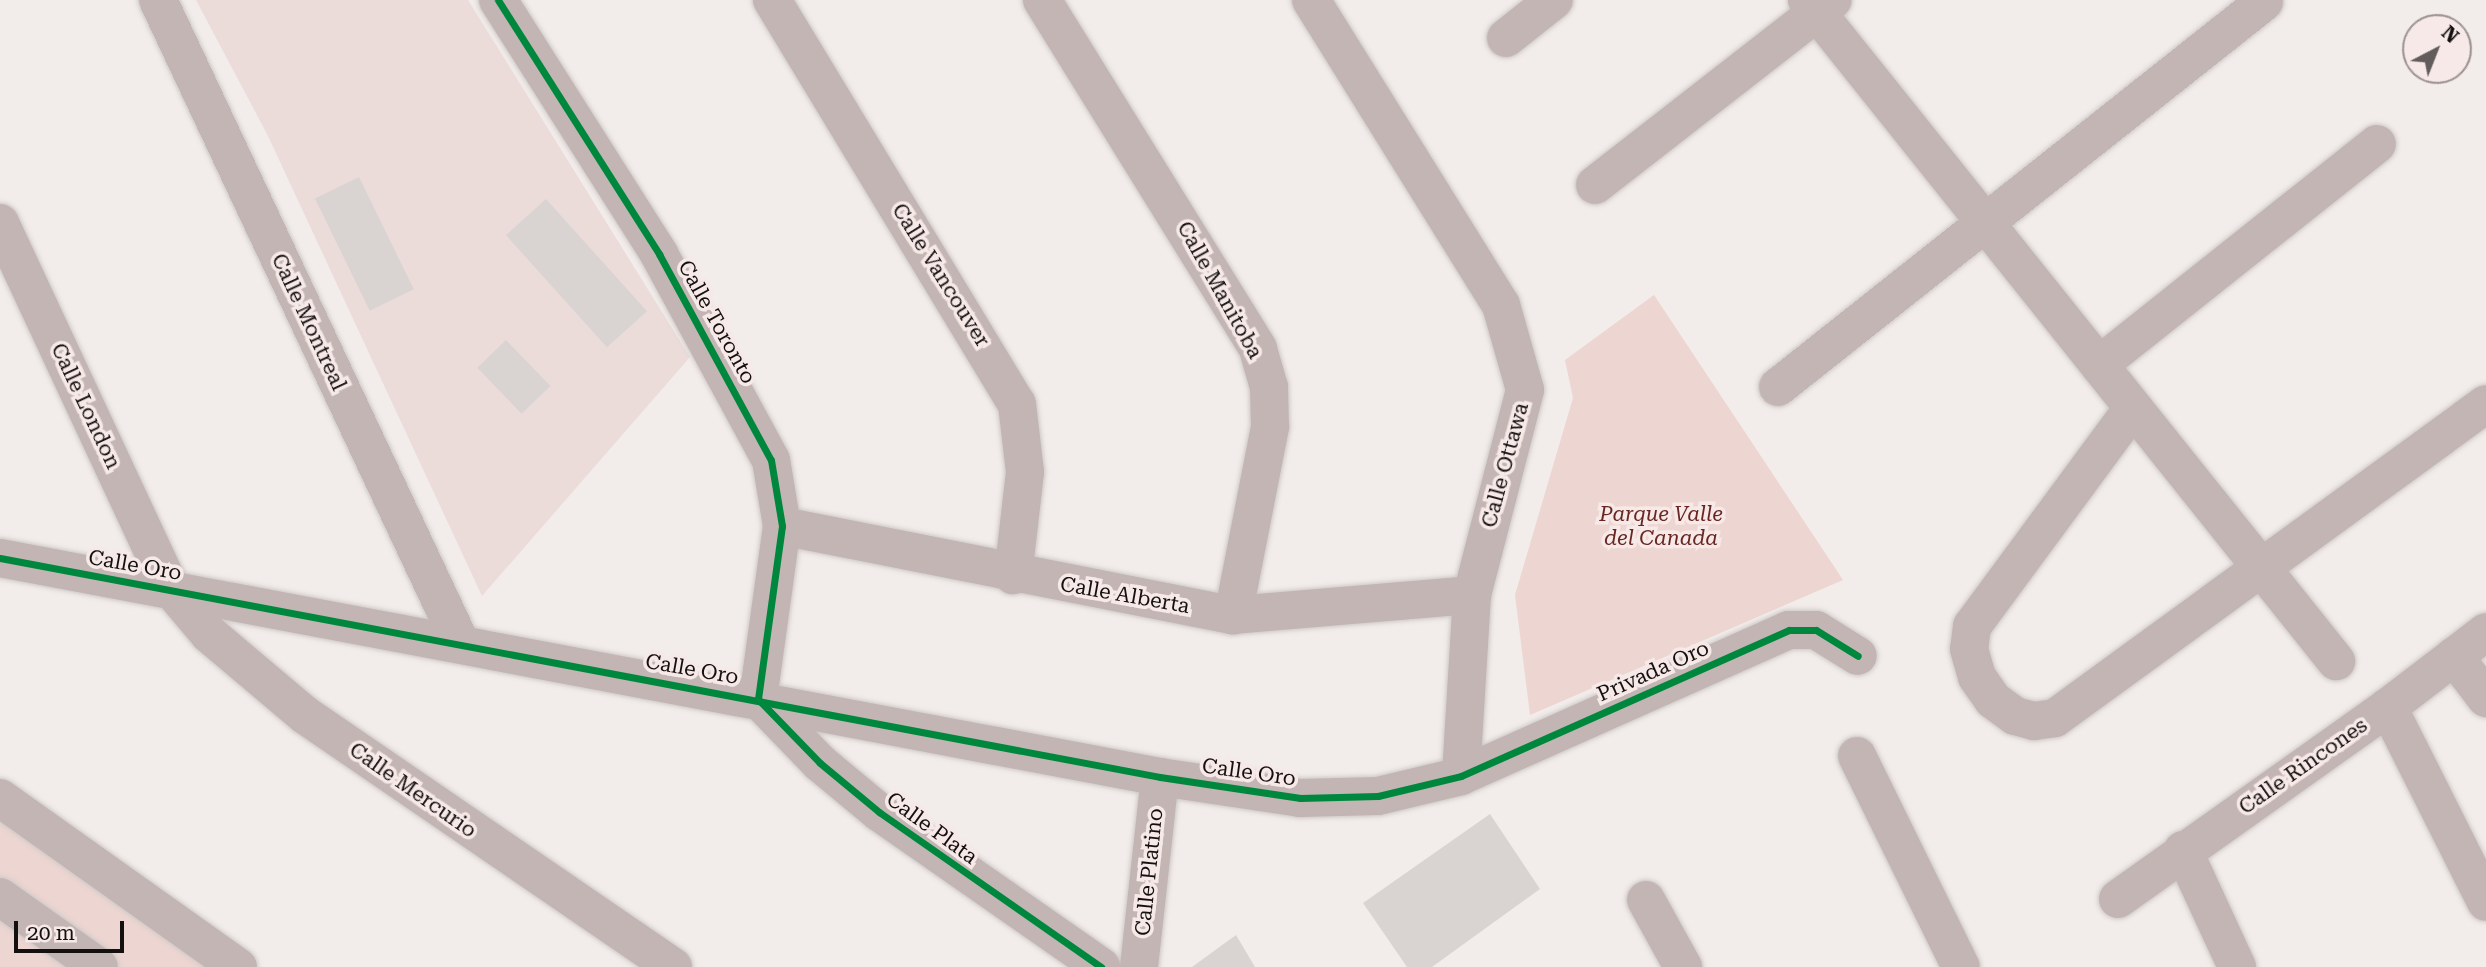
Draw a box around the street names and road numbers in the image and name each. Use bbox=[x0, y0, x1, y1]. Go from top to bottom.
street label: Calle Vancouver bbox=[887, 199, 995, 351]
street label: Calle Manitoba bbox=[1172, 217, 1268, 363]
street label: Calle Montreal bbox=[266, 250, 352, 394]
street label: Calle Toronto bbox=[673, 256, 761, 388]
street label: Calle London bbox=[46, 339, 126, 473]
street label: Calle Ottawa bbox=[1476, 400, 1534, 530]
street label: Calle Oro bbox=[86, 544, 184, 586]
street label: Calle Alberta bbox=[1058, 571, 1192, 619]
street label: Privada Oro bbox=[1593, 635, 1713, 707]
street label: Calle Oro bbox=[643, 648, 741, 690]
street label: Calle Rincones bbox=[2234, 712, 2372, 820]
street label: Calle Mercurio bbox=[345, 737, 481, 843]
street label: Calle Oro bbox=[1201, 753, 1297, 791]
street label: Calle Plata bbox=[882, 787, 982, 869]
street label: Calle Platino bbox=[1130, 807, 1168, 937]

